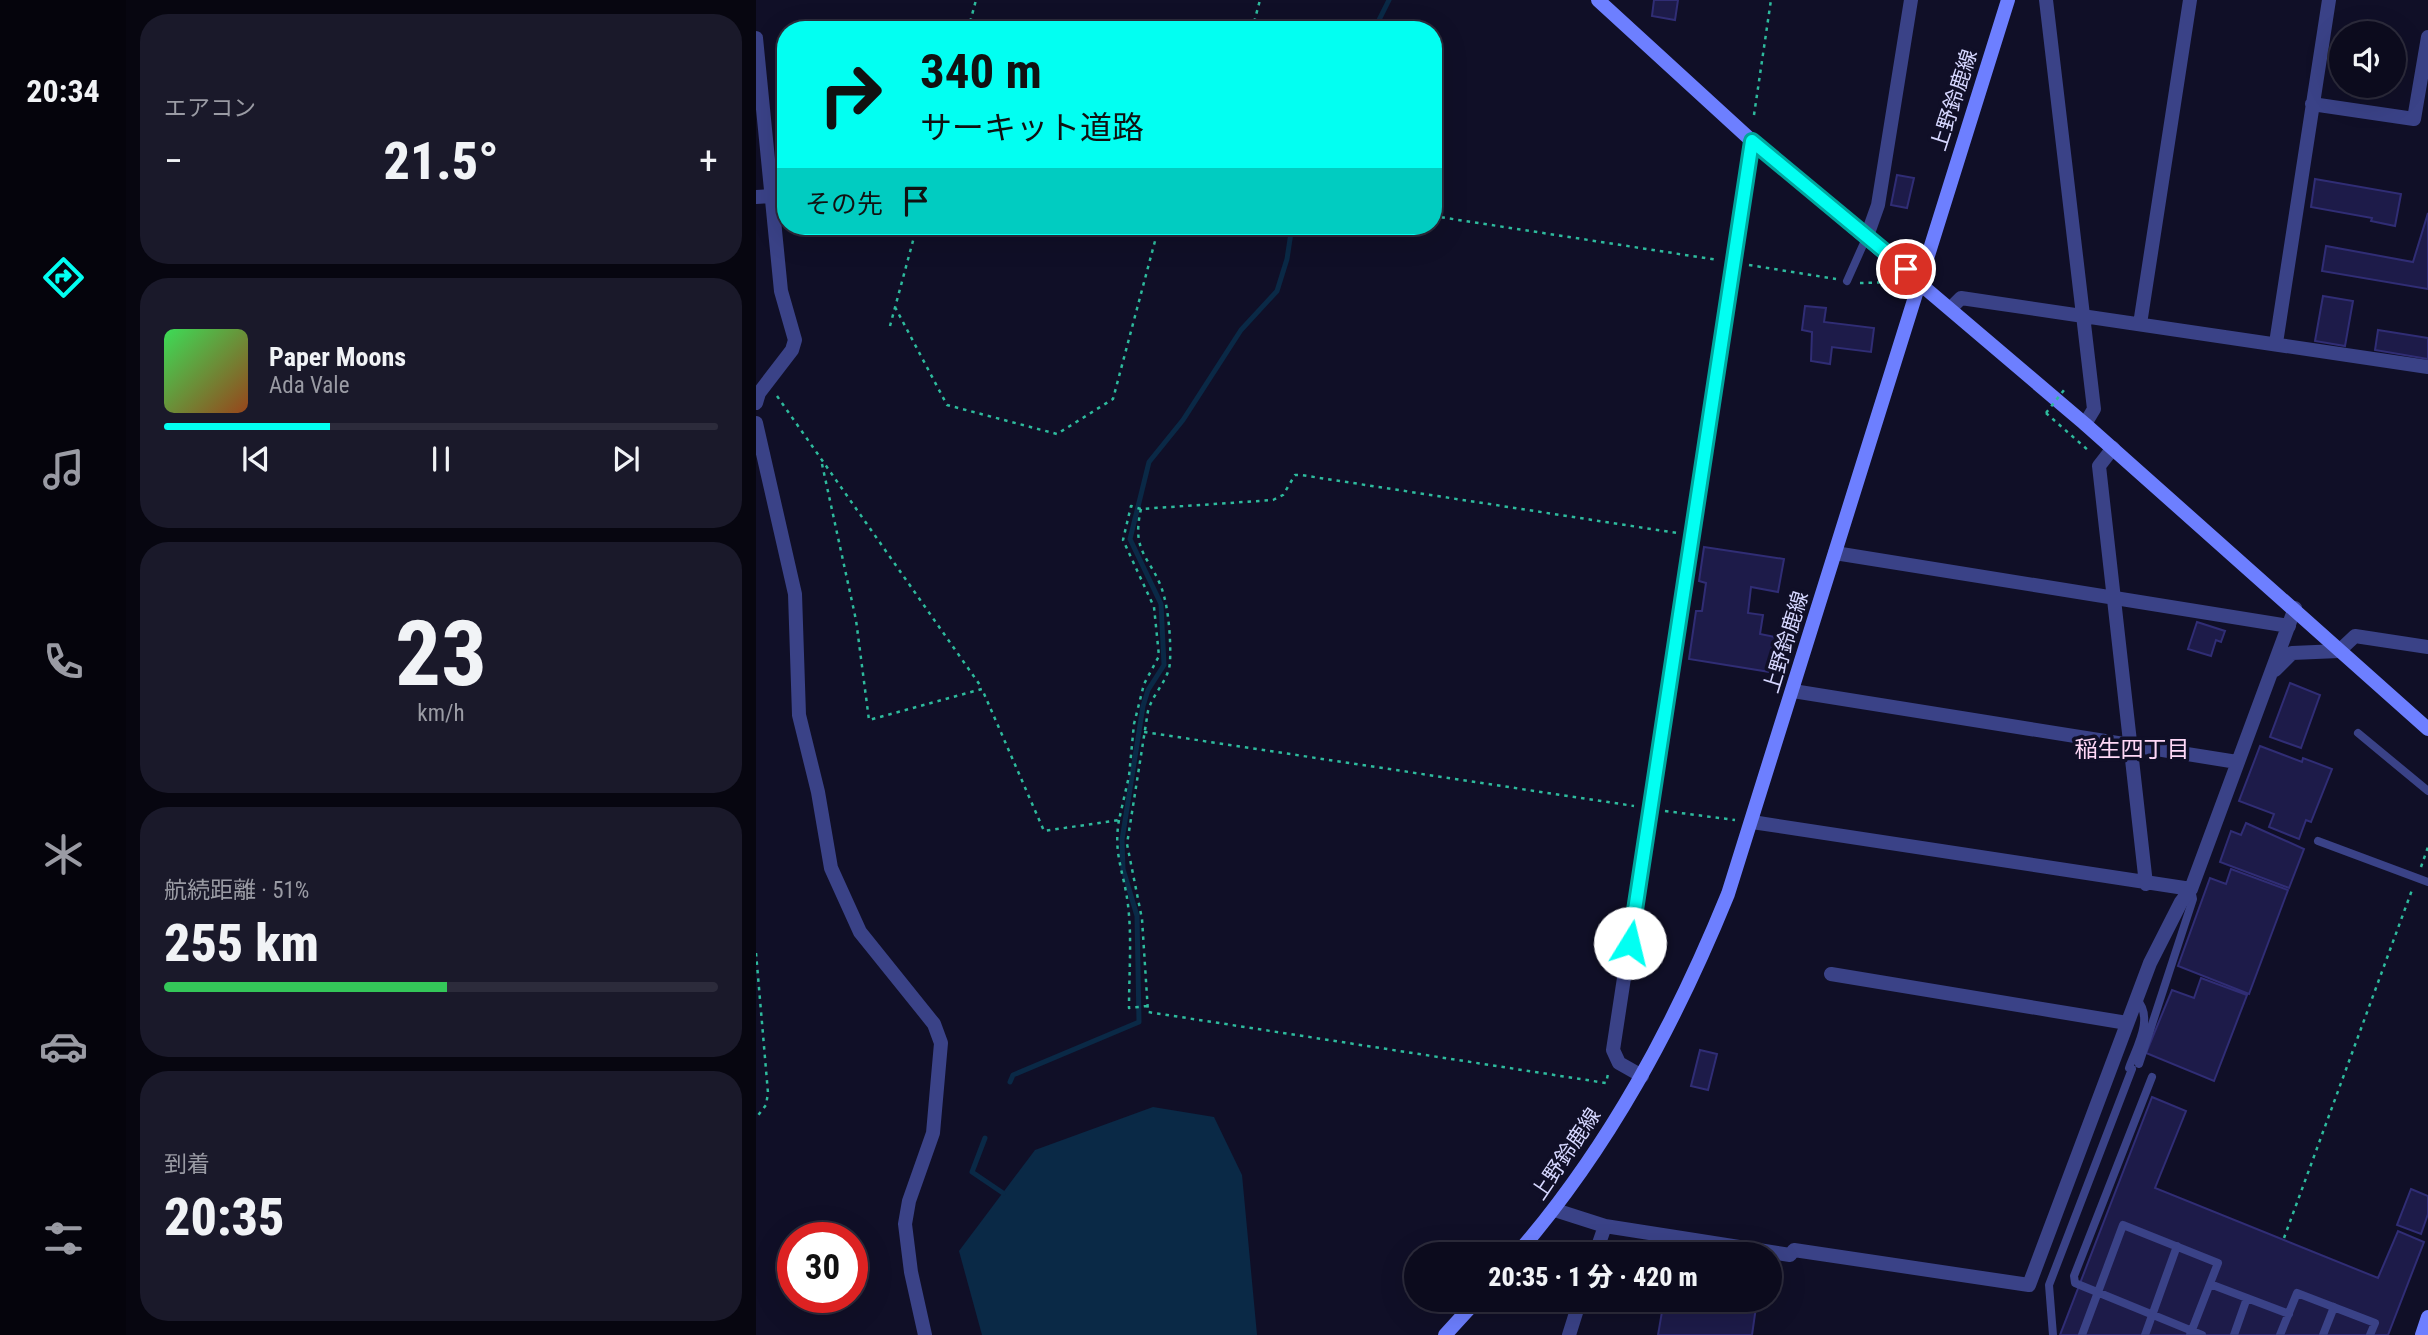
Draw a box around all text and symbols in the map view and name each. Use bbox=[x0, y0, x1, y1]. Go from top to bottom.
map controls bbox=[2329, 21, 2406, 98]
button: sound bbox=[2329, 21, 2406, 98]
text: 340 m bbox=[920, 43, 1042, 100]
street label: 上野鈴鹿線 bbox=[1926, 46, 1982, 154]
icon: right bbox=[805, 49, 896, 140]
text: 20:34 bbox=[26, 72, 100, 110]
text: エアコン bbox=[164, 95, 256, 122]
text: サーキット道路 bbox=[920, 109, 1144, 147]
text: 21.5° bbox=[383, 131, 499, 192]
text: − bbox=[164, 139, 183, 183]
text: + bbox=[699, 139, 718, 183]
icon: arrive bbox=[897, 182, 935, 220]
text: その先 bbox=[805, 189, 883, 219]
pin bbox=[1876, 239, 1936, 299]
icon: arrive bbox=[1887, 250, 1925, 288]
icon: directions bbox=[39, 253, 88, 302]
text: Paper Moons bbox=[269, 342, 406, 372]
text: Ada Vale bbox=[269, 372, 349, 399]
icon: previous bbox=[237, 440, 275, 478]
icon: pause bbox=[422, 440, 460, 478]
icon: next bbox=[607, 440, 645, 478]
icon: music bbox=[39, 445, 88, 494]
street label: 上野鈴鹿線 bbox=[1759, 588, 1813, 696]
text: 23 bbox=[395, 601, 487, 707]
icon: phone bbox=[39, 637, 88, 686]
text: km/h bbox=[417, 700, 465, 727]
district label: 稲生四丁目 bbox=[2075, 736, 2190, 763]
icon: climate bbox=[39, 830, 88, 879]
text: 航続距離 · 51% bbox=[164, 877, 309, 904]
position arrow bbox=[1593, 906, 1667, 980]
text: 255 km bbox=[164, 913, 319, 974]
icon: car bbox=[39, 1022, 88, 1071]
street label: 上野鈴鹿線 bbox=[1527, 1104, 1605, 1204]
text: 到着 bbox=[164, 1151, 210, 1178]
text: 20:35 bbox=[164, 1187, 284, 1248]
icon: filters bbox=[39, 1214, 88, 1263]
speed limit sign: 30 bbox=[777, 1222, 868, 1313]
text: 20:35 · 1 分 · 420 m bbox=[1488, 1262, 1698, 1292]

